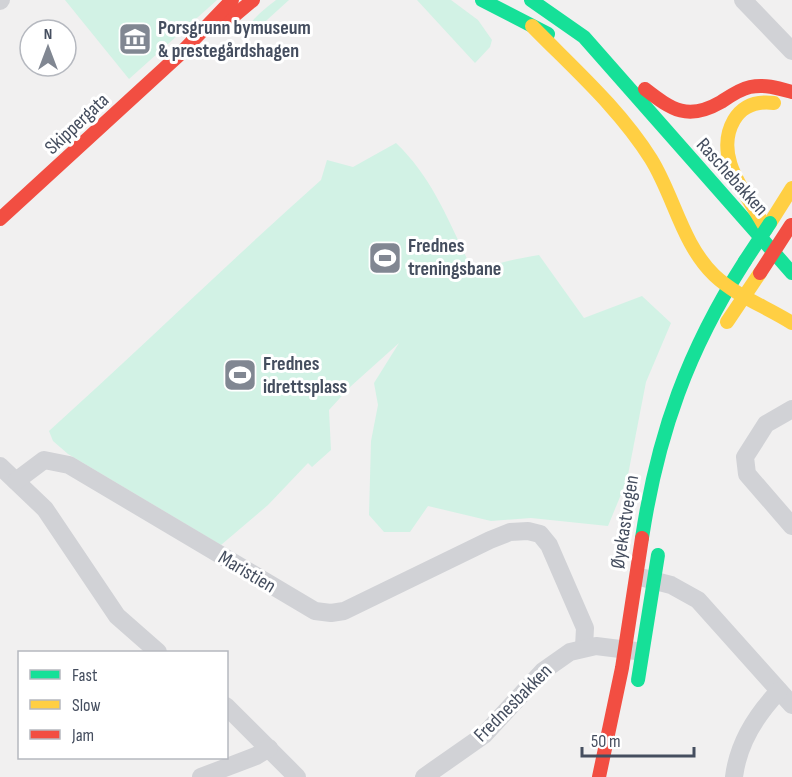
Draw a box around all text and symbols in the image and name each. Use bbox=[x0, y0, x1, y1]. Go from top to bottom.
place label: Porsgrunn bymuseum & prestegårdshagen bbox=[158, 16, 311, 63]
north arrow bbox=[18, 18, 78, 78]
museum icon: Porsgrunn bymuseum & prestegårdshagen bbox=[117, 21, 153, 57]
text: N bbox=[44, 25, 52, 44]
street label: Skippergata bbox=[40, 88, 114, 160]
street label: Raschebakken bbox=[691, 133, 773, 221]
place label: Frednes treningsbane bbox=[408, 234, 501, 281]
sports icon: Frednes treningsbane bbox=[367, 240, 403, 276]
place label: Frednes idrettsplass bbox=[263, 352, 348, 399]
sports icon: Frednes idrettsplass bbox=[222, 357, 258, 393]
street label: Øyekastvegen bbox=[606, 474, 644, 570]
street label: Maristien bbox=[214, 546, 280, 598]
legend bbox=[18, 651, 228, 759]
street label: Frednesbakken bbox=[469, 659, 557, 747]
text: Fast bbox=[72, 665, 98, 686]
text: Slow bbox=[72, 695, 101, 716]
scale bar bbox=[582, 720, 694, 758]
text: Jam bbox=[71, 725, 94, 746]
text: 50 m bbox=[591, 731, 621, 752]

